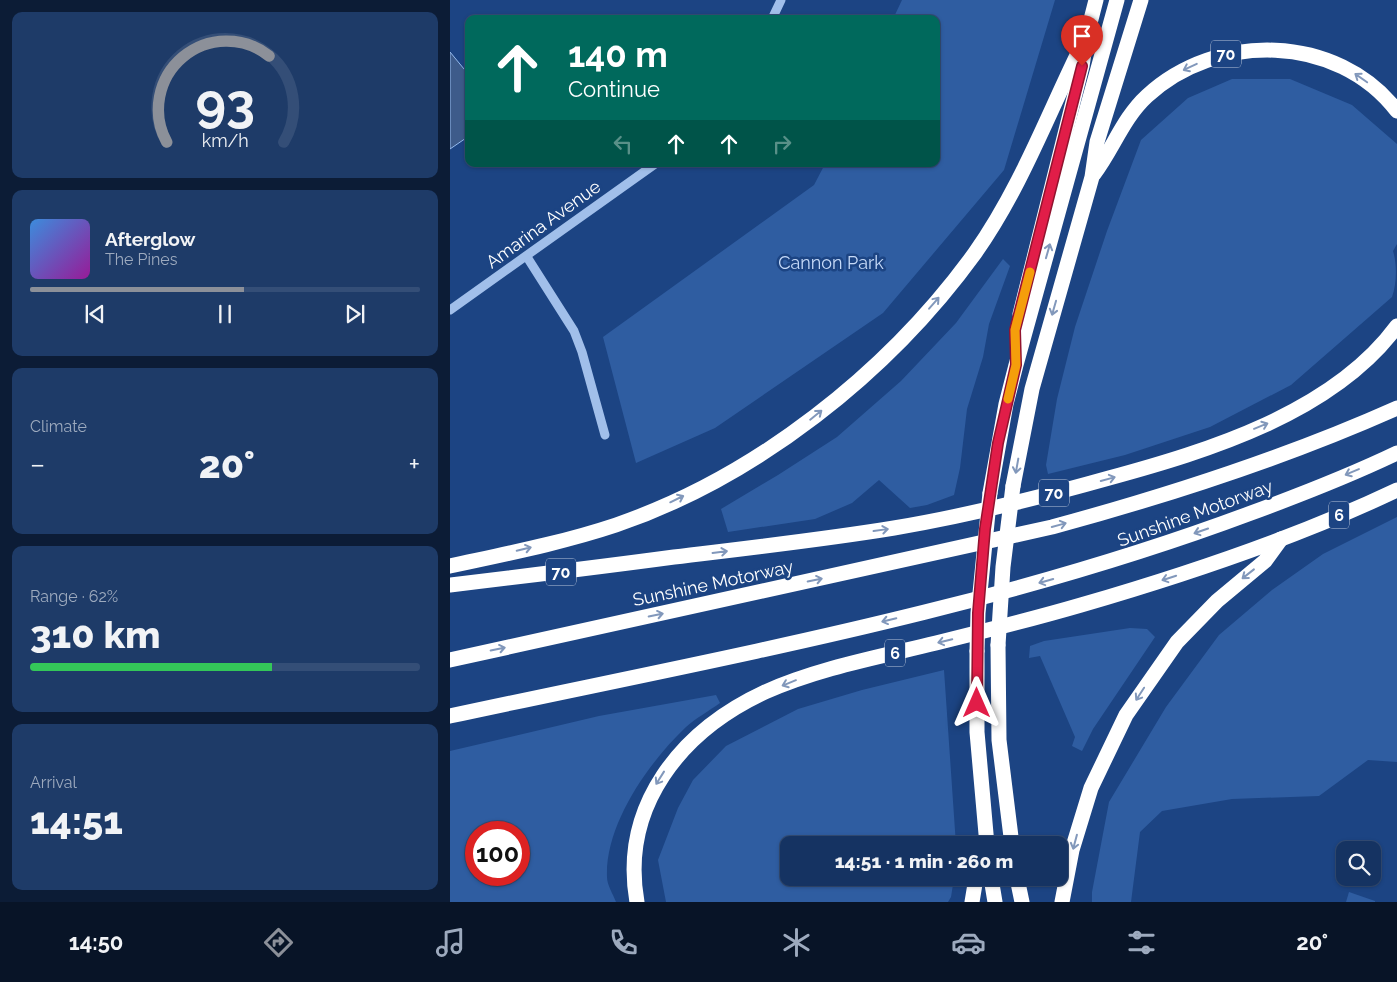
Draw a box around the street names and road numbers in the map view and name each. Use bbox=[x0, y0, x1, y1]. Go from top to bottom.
road number: 70 bbox=[1211, 41, 1241, 68]
street label: Amarina Avenue bbox=[482, 175, 605, 273]
street label: Sunshine Motorway bbox=[1115, 475, 1276, 551]
road number: 70 bbox=[1039, 479, 1069, 506]
road number: 6 bbox=[1329, 502, 1349, 528]
street label: Sunshine Motorway bbox=[631, 556, 795, 610]
road number: 70 bbox=[546, 558, 576, 586]
road number: 6 bbox=[885, 640, 905, 666]

